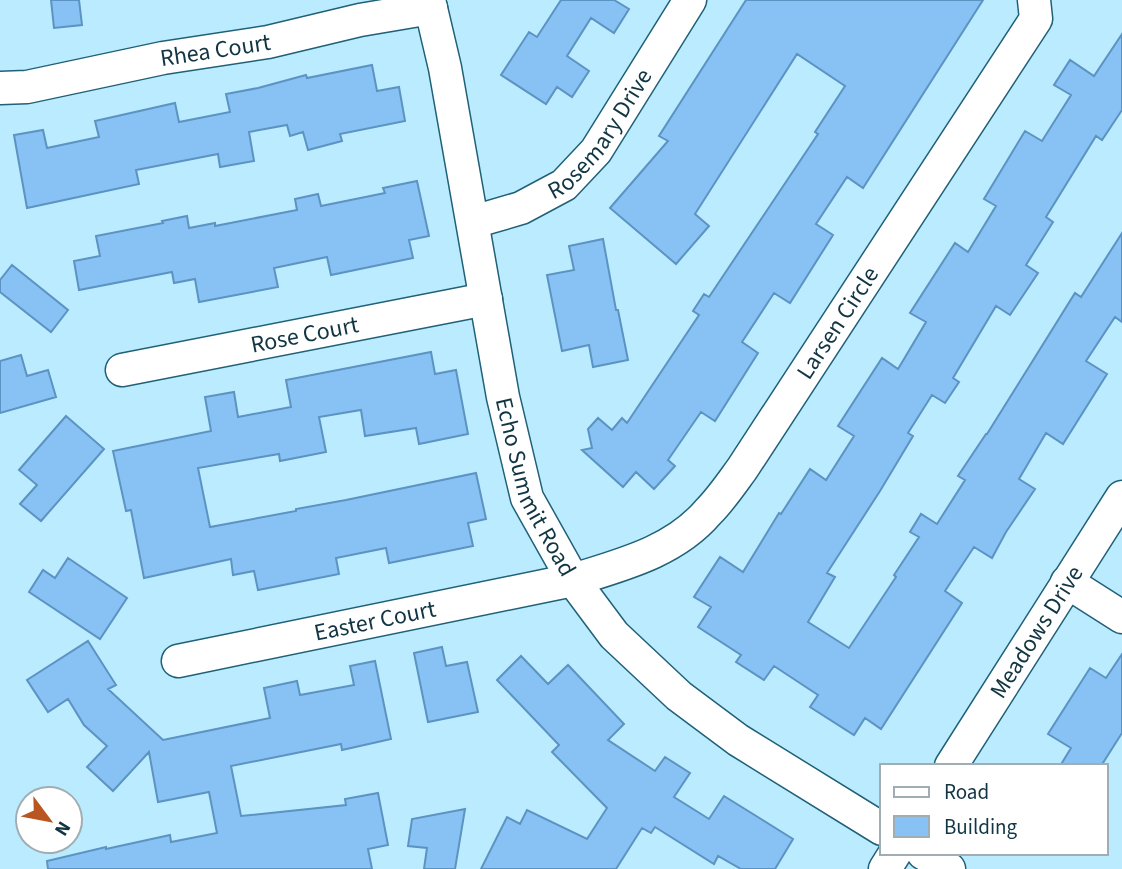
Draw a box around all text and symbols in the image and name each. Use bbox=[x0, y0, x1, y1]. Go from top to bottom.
street label: Rhea Court bbox=[158, 25, 273, 76]
street label: Rosemary Drive bbox=[541, 62, 661, 209]
street label: Larsen Circle bbox=[788, 260, 888, 387]
street label: Rose Court bbox=[248, 307, 362, 363]
street label: Echo Summit Road bbox=[486, 394, 585, 583]
street label: Meadows Drive bbox=[981, 559, 1092, 705]
street label: Easter Court bbox=[311, 592, 439, 651]
legend bbox=[880, 764, 1108, 855]
text: Road bbox=[944, 777, 989, 807]
north arrow bbox=[14, 785, 84, 855]
text: Building bbox=[944, 812, 1018, 842]
text: N bbox=[47, 816, 77, 841]

